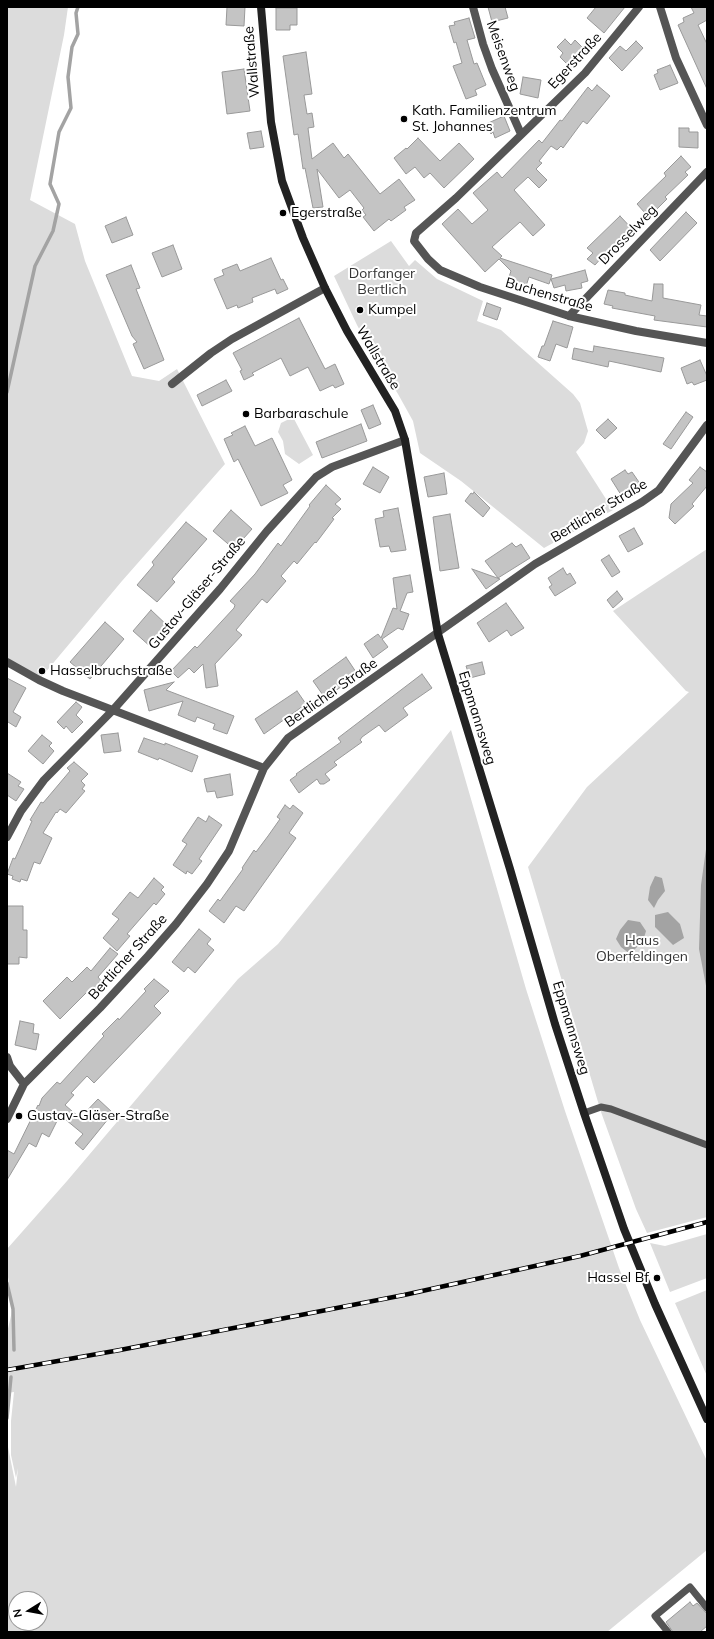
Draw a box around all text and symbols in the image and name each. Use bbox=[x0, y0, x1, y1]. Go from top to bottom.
street label: Meisenweg bbox=[482, 18, 524, 94]
street label: Wallstraße bbox=[241, 26, 263, 98]
street label: Egerstraße bbox=[545, 29, 605, 93]
place label: Kath. Familienzentrum St. Johannes bbox=[412, 103, 557, 136]
marker: Kath. Familienzentrum St. Johannes bbox=[399, 114, 409, 124]
street label: Drosselweg bbox=[595, 202, 661, 268]
place label: Egerstraße bbox=[291, 205, 362, 221]
marker: Egerstraße bbox=[278, 208, 288, 218]
park label: Dorfanger Bertlich bbox=[349, 266, 415, 298]
street label: Buchenstraße bbox=[503, 274, 595, 316]
place label: Kumpel bbox=[368, 302, 416, 318]
marker: Kumpel bbox=[355, 305, 365, 315]
street label: Wallstraße bbox=[352, 323, 404, 393]
place label: Barbaraschule bbox=[254, 406, 348, 422]
marker: Barbaraschule bbox=[241, 409, 251, 419]
street label: Bertlicher Straße bbox=[548, 476, 650, 546]
street label: Gustav-Gläser-Straße bbox=[145, 533, 249, 653]
street label: Bertlicher Straße bbox=[281, 655, 381, 731]
place label: Hasselbruchstraße bbox=[50, 663, 172, 679]
marker: Hasselbruchstraße bbox=[37, 666, 47, 676]
street label: Eppmannsweg bbox=[455, 669, 499, 767]
street label: Bertlicher Straße bbox=[85, 911, 171, 1003]
park label: Haus Oberfeldingen bbox=[596, 933, 688, 966]
street label: Eppmannsweg bbox=[549, 979, 593, 1077]
place label: Gustav-Gläser-Straße bbox=[27, 1108, 169, 1124]
marker: Gustav-Gläser-Straße bbox=[14, 1111, 24, 1121]
place label: Hassel Bf bbox=[587, 1270, 649, 1286]
marker: Hassel Bf bbox=[652, 1273, 662, 1283]
north arrow bbox=[8, 1591, 48, 1631]
text: N bbox=[10, 1608, 25, 1619]

